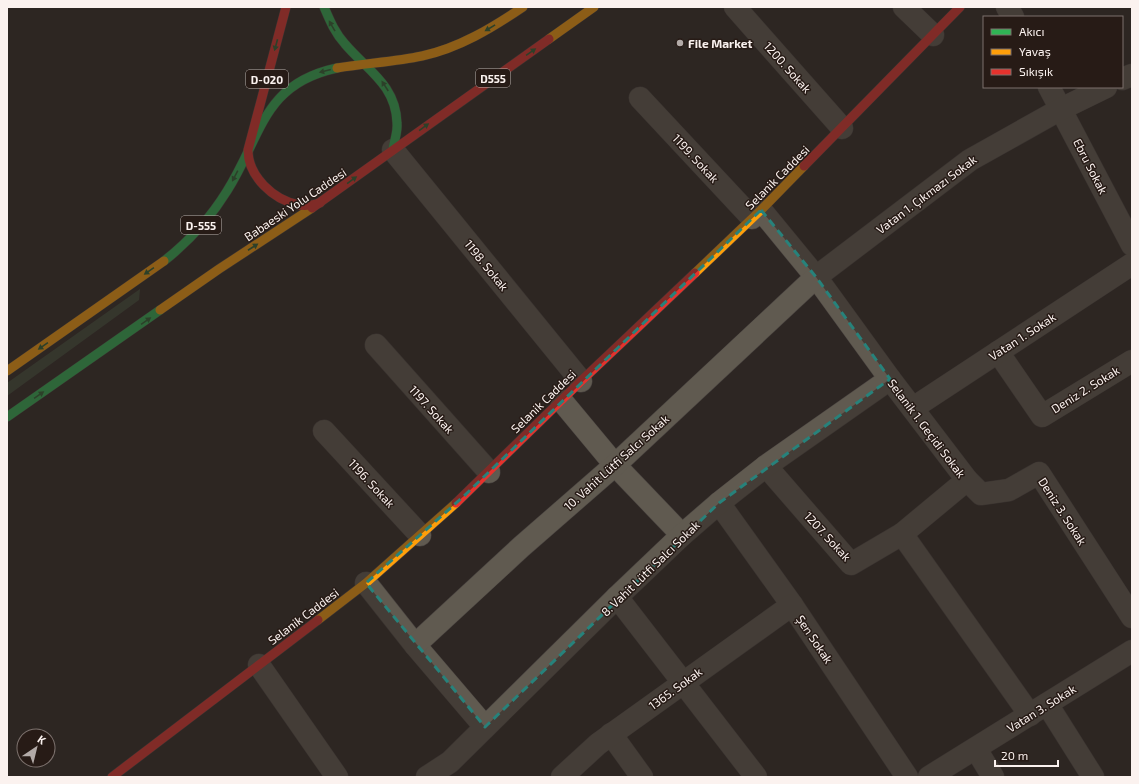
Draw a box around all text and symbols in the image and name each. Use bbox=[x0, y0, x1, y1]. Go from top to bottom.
legend bbox=[983, 16, 1123, 88]
one-way arrow bbox=[328, 20, 335, 32]
text: Akıcı bbox=[1019, 24, 1044, 38]
one-way arrow bbox=[484, 25, 496, 32]
place label: File Market bbox=[688, 36, 752, 50]
marker: File Market bbox=[675, 38, 685, 48]
one-way arrow bbox=[273, 39, 279, 51]
street label: 1200. Sokak bbox=[761, 39, 815, 95]
text: Yavaş bbox=[1019, 44, 1051, 59]
one-way arrow bbox=[525, 48, 536, 56]
text: Sıkışık bbox=[1019, 64, 1053, 79]
one-way arrow bbox=[319, 68, 331, 74]
road number: D555 bbox=[476, 69, 510, 87]
road number: D-020 bbox=[246, 70, 288, 88]
one-way arrow bbox=[382, 80, 389, 92]
one-way arrow bbox=[419, 123, 430, 131]
street label: 1199. Sokak bbox=[670, 131, 722, 185]
street label: Ebru Sokak bbox=[1071, 136, 1111, 196]
street label: Selanik Caddesi bbox=[742, 142, 812, 212]
street label: Vatan 1. Çıkmazı Sokak bbox=[873, 152, 979, 237]
street label: Babaeski Yolu Caddesi bbox=[241, 165, 349, 243]
one-way arrow bbox=[232, 170, 238, 182]
one-way arrow bbox=[346, 176, 357, 185]
road number: D-555 bbox=[181, 216, 221, 234]
street label: 1198. Sokak bbox=[462, 237, 512, 293]
one-way arrow bbox=[247, 244, 259, 251]
one-way arrow bbox=[144, 267, 154, 275]
street label: Vatan 1. Sokak bbox=[986, 309, 1058, 363]
one-way arrow bbox=[140, 317, 151, 325]
one-way arrow bbox=[37, 342, 48, 350]
street label: Deniz 2. Sokak bbox=[1048, 362, 1122, 416]
street label: Selanik Caddesi bbox=[508, 367, 578, 435]
street label: Selanik 1. Geçidi Sokak bbox=[885, 376, 969, 481]
street label: 1197. Sokak bbox=[407, 382, 457, 436]
one-way arrow bbox=[34, 391, 44, 399]
street label: 10. Vahit Lütfi Salcı Sokak bbox=[561, 411, 671, 513]
street label: 1196. Sokak bbox=[346, 456, 398, 510]
street label: Deniz 3. Sokak bbox=[1036, 475, 1090, 547]
street label: 1207. Sokak bbox=[802, 509, 854, 563]
street label: 8. Vahit Lütfi Salcı Sokak bbox=[598, 517, 702, 619]
street label: Selanik Caddesi bbox=[265, 585, 341, 647]
street label: Şen Sokak bbox=[792, 612, 836, 667]
street label: 1365. Sokak bbox=[646, 664, 704, 712]
street label: Vatan 3. Sokak bbox=[1004, 681, 1078, 735]
north arrow bbox=[16, 728, 56, 768]
text: K bbox=[35, 732, 49, 747]
scale bar bbox=[995, 742, 1058, 768]
text: 20 m bbox=[1001, 748, 1028, 762]

